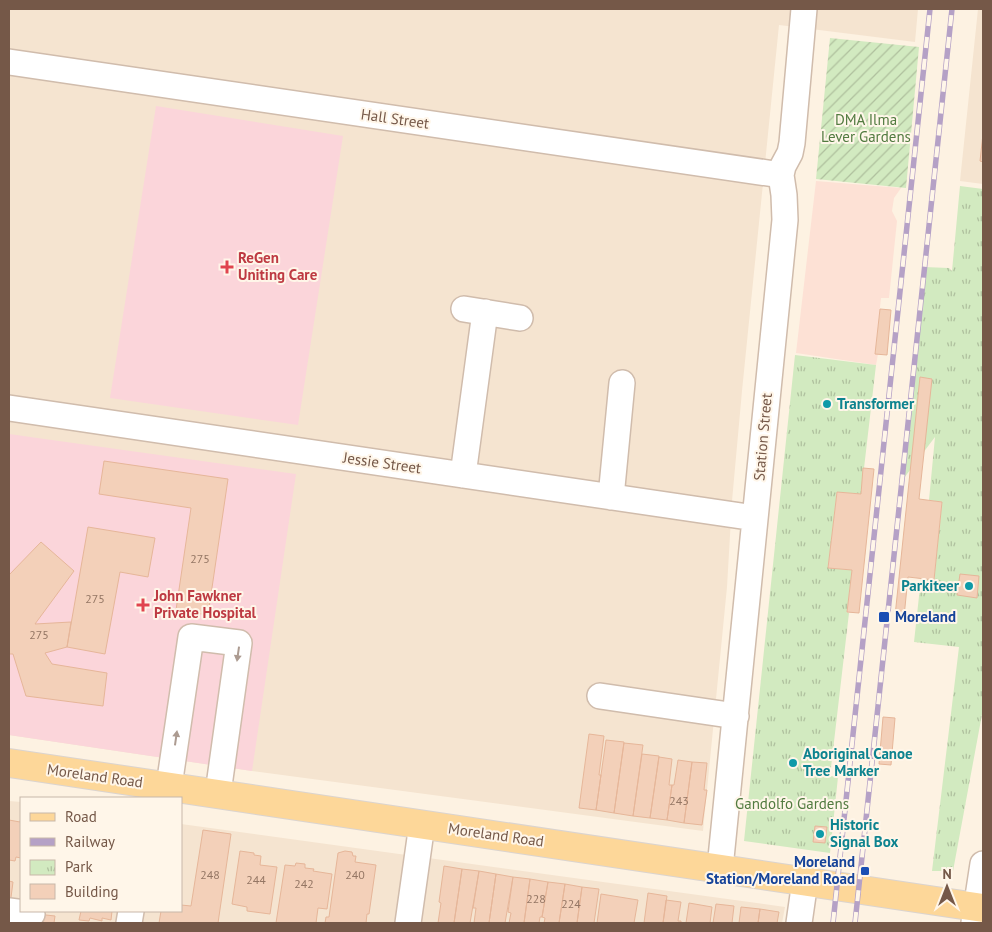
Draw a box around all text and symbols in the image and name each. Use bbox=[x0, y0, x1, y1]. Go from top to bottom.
street label: Hall Street bbox=[360, 104, 430, 133]
park label: DMA Ilma Lever Gardens bbox=[821, 110, 911, 146]
place label: ReGen Uniting Care bbox=[238, 248, 318, 284]
marker: ReGen Uniting Care bbox=[220, 260, 234, 274]
street label: Station Street bbox=[749, 392, 776, 482]
place label: Transformer bbox=[837, 394, 915, 413]
marker: Transformer bbox=[821, 398, 833, 410]
street label: Jessie Street bbox=[341, 447, 422, 477]
house number: 275 bbox=[190, 551, 210, 566]
place label: Parkiteer bbox=[901, 576, 960, 595]
marker: Parkiteer bbox=[963, 580, 975, 592]
place label: John Fawkner Private Hospital bbox=[153, 586, 257, 622]
house number: 275 bbox=[85, 591, 105, 606]
marker: John Fawkner Private Hospital bbox=[136, 598, 150, 612]
place label: Moreland bbox=[895, 607, 956, 626]
marker: Moreland bbox=[877, 610, 891, 624]
house number: 275 bbox=[29, 627, 49, 642]
one-way arrow bbox=[233, 646, 241, 662]
one-way arrow bbox=[172, 730, 180, 746]
place label: Aboriginal Canoe Tree Marker bbox=[803, 744, 913, 780]
marker: Aboriginal Canoe Tree Marker bbox=[787, 757, 799, 769]
street label: Moreland Road bbox=[46, 759, 144, 792]
house number: 243 bbox=[669, 793, 689, 808]
park label: Gandolfo Gardens bbox=[735, 794, 849, 813]
legend bbox=[20, 797, 182, 912]
text: Road bbox=[65, 807, 97, 826]
place label: Historic Signal Box bbox=[830, 815, 898, 851]
street label: Moreland Road bbox=[447, 818, 545, 851]
marker: Historic Signal Box bbox=[814, 828, 826, 840]
text: Railway bbox=[65, 832, 115, 851]
place label: Moreland Station/Moreland Road bbox=[706, 852, 855, 888]
text: Park bbox=[65, 857, 93, 876]
north arrow bbox=[922, 862, 972, 912]
marker: Moreland Station/Moreland Road bbox=[859, 865, 871, 877]
text: N bbox=[942, 865, 952, 883]
house number: 248 bbox=[200, 867, 220, 882]
house number: 240 bbox=[345, 867, 365, 882]
house number: 244 bbox=[246, 872, 266, 887]
house number: 242 bbox=[294, 876, 314, 891]
text: Building bbox=[65, 882, 119, 901]
house number: 228 bbox=[526, 891, 546, 906]
house number: 224 bbox=[561, 896, 581, 911]

